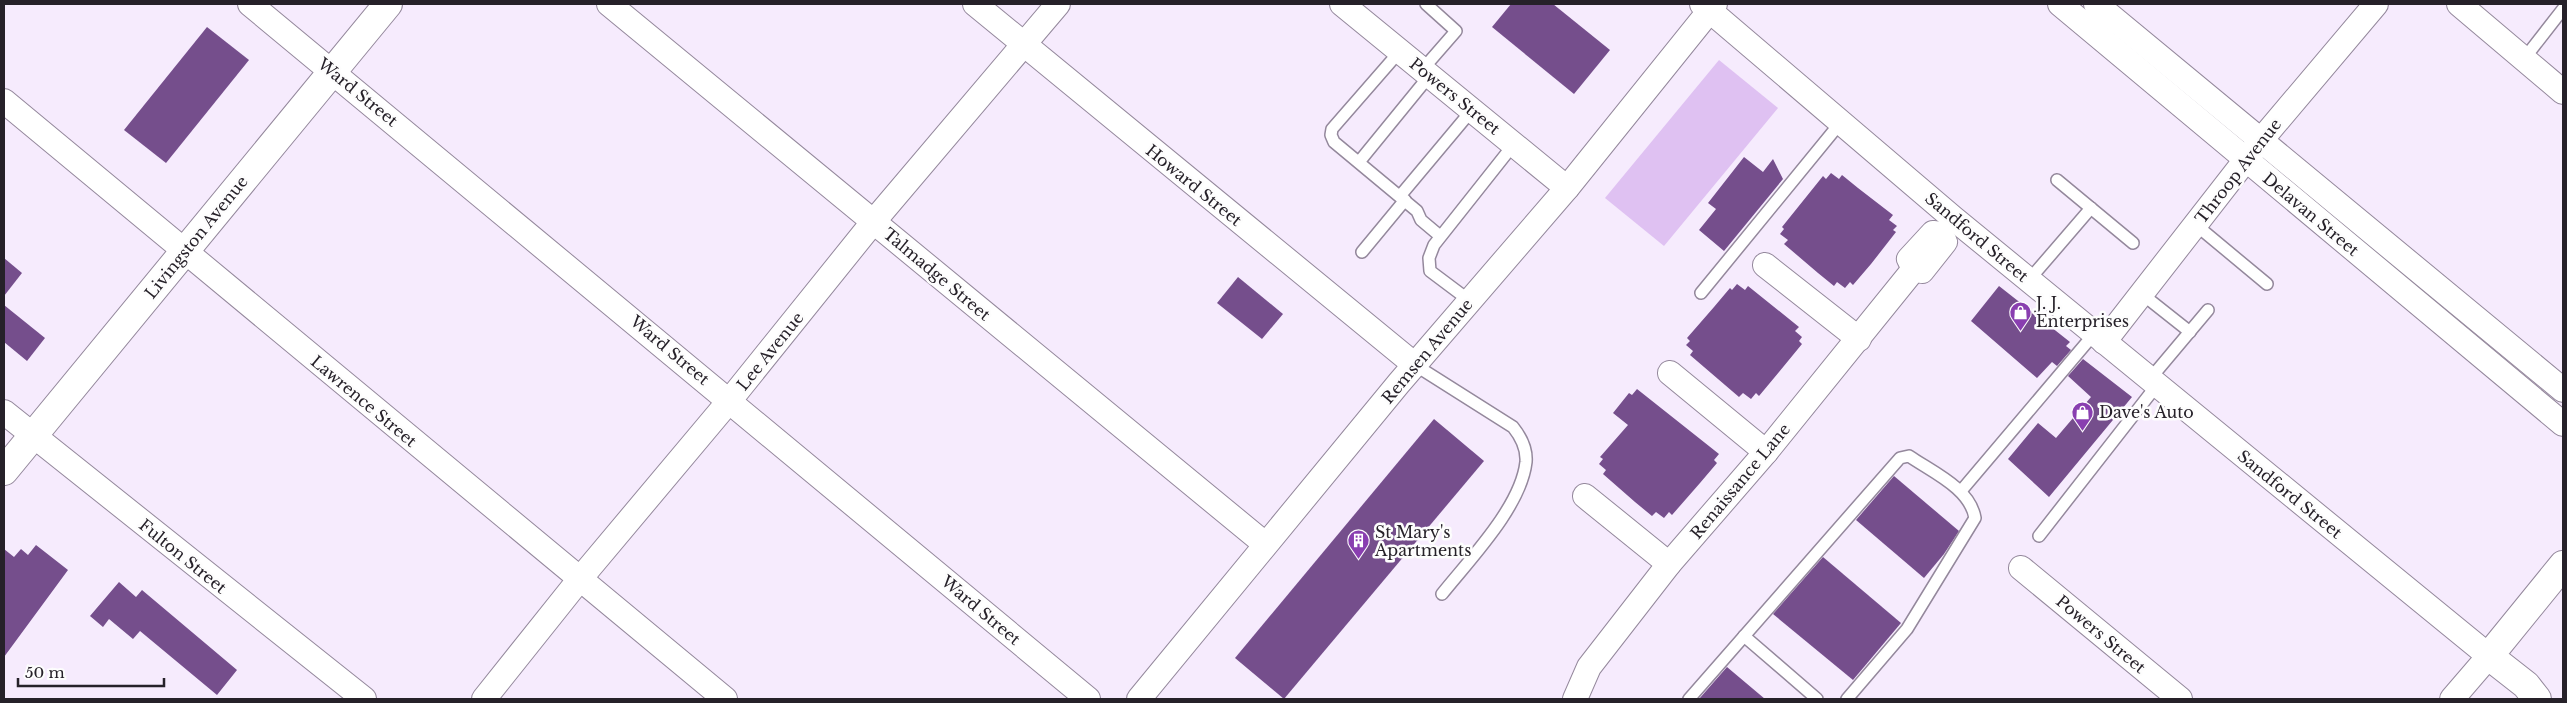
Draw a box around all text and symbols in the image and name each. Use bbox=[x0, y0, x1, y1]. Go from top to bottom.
street label: Ward Street bbox=[313, 53, 402, 130]
street label: Powers Street bbox=[1406, 53, 1504, 139]
street label: Throop Avenue bbox=[2191, 114, 2285, 228]
street label: Howard Street bbox=[1142, 140, 1246, 230]
street label: Delavan Street bbox=[2259, 168, 2363, 260]
street label: Livingston Avenue bbox=[140, 171, 252, 303]
street label: Sandford Street bbox=[1921, 188, 2033, 286]
street label: Talmadge Street bbox=[879, 223, 995, 325]
place label: J. J. Enterprises bbox=[2034, 293, 2129, 331]
street label: Remsen Avenue bbox=[1377, 294, 1477, 408]
shop icon: J. J. Enterprises bbox=[2008, 300, 2032, 331]
street label: Lee Avenue bbox=[732, 308, 808, 394]
street label: Ward Street bbox=[626, 310, 714, 389]
street label: Lawrence Street bbox=[307, 351, 421, 451]
shop icon: Dave's Auto bbox=[2071, 400, 2095, 431]
place label: Dave's Auto bbox=[2099, 402, 2194, 422]
street label: Renaissance Lane bbox=[1686, 419, 1794, 543]
street label: Sandford Street bbox=[2234, 446, 2346, 542]
street label: Fulton Street bbox=[135, 515, 231, 597]
place label: St Mary's Apartments bbox=[1374, 522, 1471, 560]
building icon: St Mary's Apartments bbox=[1347, 529, 1371, 560]
street label: Ward Street bbox=[937, 570, 1025, 649]
street label: Powers Street bbox=[2052, 591, 2150, 677]
scale bar bbox=[18, 656, 164, 688]
text: 50 m bbox=[25, 663, 65, 682]

